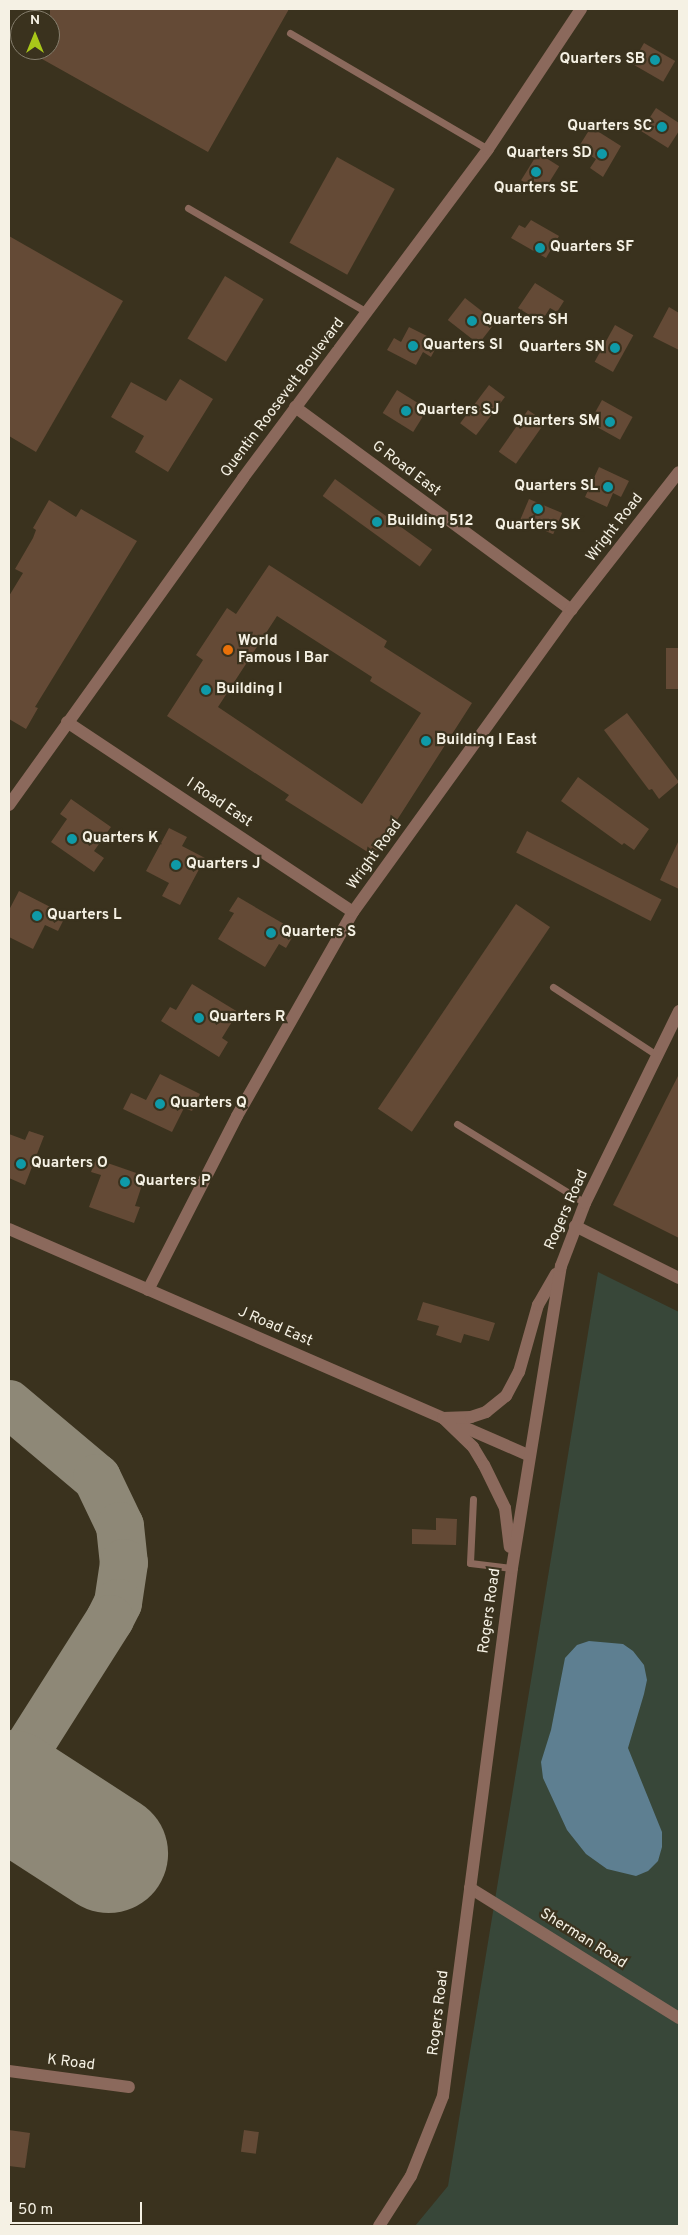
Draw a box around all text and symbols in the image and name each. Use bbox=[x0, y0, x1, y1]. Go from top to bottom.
north arrow bbox=[10, 10, 60, 60]
text: N bbox=[30, 12, 40, 29]
place label: Quarters SB bbox=[559, 51, 645, 69]
marker: Quarters SB bbox=[649, 54, 661, 66]
place label: Quarters SC bbox=[567, 118, 652, 136]
marker: Quarters SC bbox=[656, 121, 668, 133]
place label: Quarters SD bbox=[506, 145, 592, 163]
marker: Quarters SD bbox=[596, 148, 608, 160]
marker: Quarters SE bbox=[530, 166, 542, 178]
place label: Quarters SE bbox=[494, 180, 578, 198]
place label: Quarters SF bbox=[550, 239, 634, 257]
marker: Quarters SF bbox=[534, 242, 546, 254]
place label: Quarters SH bbox=[482, 312, 568, 330]
street label: Quentin Roosevelt Boulevard bbox=[217, 315, 349, 481]
marker: Quarters SH bbox=[466, 315, 478, 327]
place label: Quarters SI bbox=[423, 337, 503, 355]
place label: Quarters SN bbox=[519, 339, 605, 357]
marker: Quarters SI bbox=[407, 340, 419, 352]
marker: Quarters SN bbox=[609, 342, 621, 354]
place label: Quarters SJ bbox=[416, 402, 499, 420]
marker: Quarters SJ bbox=[400, 405, 412, 417]
place label: Quarters SM bbox=[513, 413, 600, 431]
marker: Quarters SM bbox=[604, 416, 616, 428]
street label: G Road East bbox=[368, 437, 444, 501]
place label: Quarters SL bbox=[514, 478, 598, 496]
marker: Quarters SL bbox=[602, 481, 614, 493]
street label: Wright Road bbox=[583, 490, 647, 566]
marker: Quarters SK bbox=[532, 503, 544, 515]
place label: Building 512 bbox=[387, 513, 473, 531]
marker: Building 512 bbox=[371, 516, 383, 528]
place label: Quarters SK bbox=[495, 517, 581, 535]
place label: World Famous I Bar bbox=[238, 632, 329, 667]
marker: World Famous I Bar bbox=[222, 644, 234, 656]
place label: Building I bbox=[216, 681, 283, 699]
marker: Building I bbox=[200, 684, 212, 696]
place label: Building I East bbox=[436, 732, 537, 750]
marker: Building I East bbox=[420, 735, 432, 747]
street label: I Road East bbox=[183, 774, 255, 832]
street label: Wright Road bbox=[344, 817, 406, 893]
place label: Quarters K bbox=[82, 830, 159, 848]
marker: Quarters K bbox=[66, 833, 78, 845]
place label: Quarters J bbox=[186, 856, 260, 874]
marker: Quarters J bbox=[170, 859, 182, 871]
place label: Quarters L bbox=[47, 907, 121, 925]
marker: Quarters L bbox=[31, 910, 43, 922]
place label: Quarters S bbox=[281, 924, 356, 942]
marker: Quarters S bbox=[265, 927, 277, 939]
place label: Quarters R bbox=[209, 1009, 285, 1027]
marker: Quarters R bbox=[193, 1012, 205, 1024]
place label: Quarters Q bbox=[170, 1095, 247, 1113]
marker: Quarters Q bbox=[154, 1098, 166, 1110]
place label: Quarters O bbox=[31, 1155, 108, 1173]
marker: Quarters O bbox=[15, 1158, 27, 1170]
street label: Rogers Road bbox=[541, 1167, 593, 1253]
place label: Quarters P bbox=[135, 1173, 211, 1191]
marker: Quarters P bbox=[119, 1176, 131, 1188]
street label: J Road East bbox=[235, 1303, 315, 1351]
street label: Rogers Road bbox=[475, 1567, 505, 1655]
street label: Sherman Road bbox=[536, 1905, 630, 1973]
street label: Rogers Road bbox=[425, 1969, 453, 2057]
street label: K Road bbox=[46, 2051, 96, 2075]
scale bar bbox=[12, 2192, 145, 2224]
text: 50 m bbox=[18, 2201, 53, 2220]

